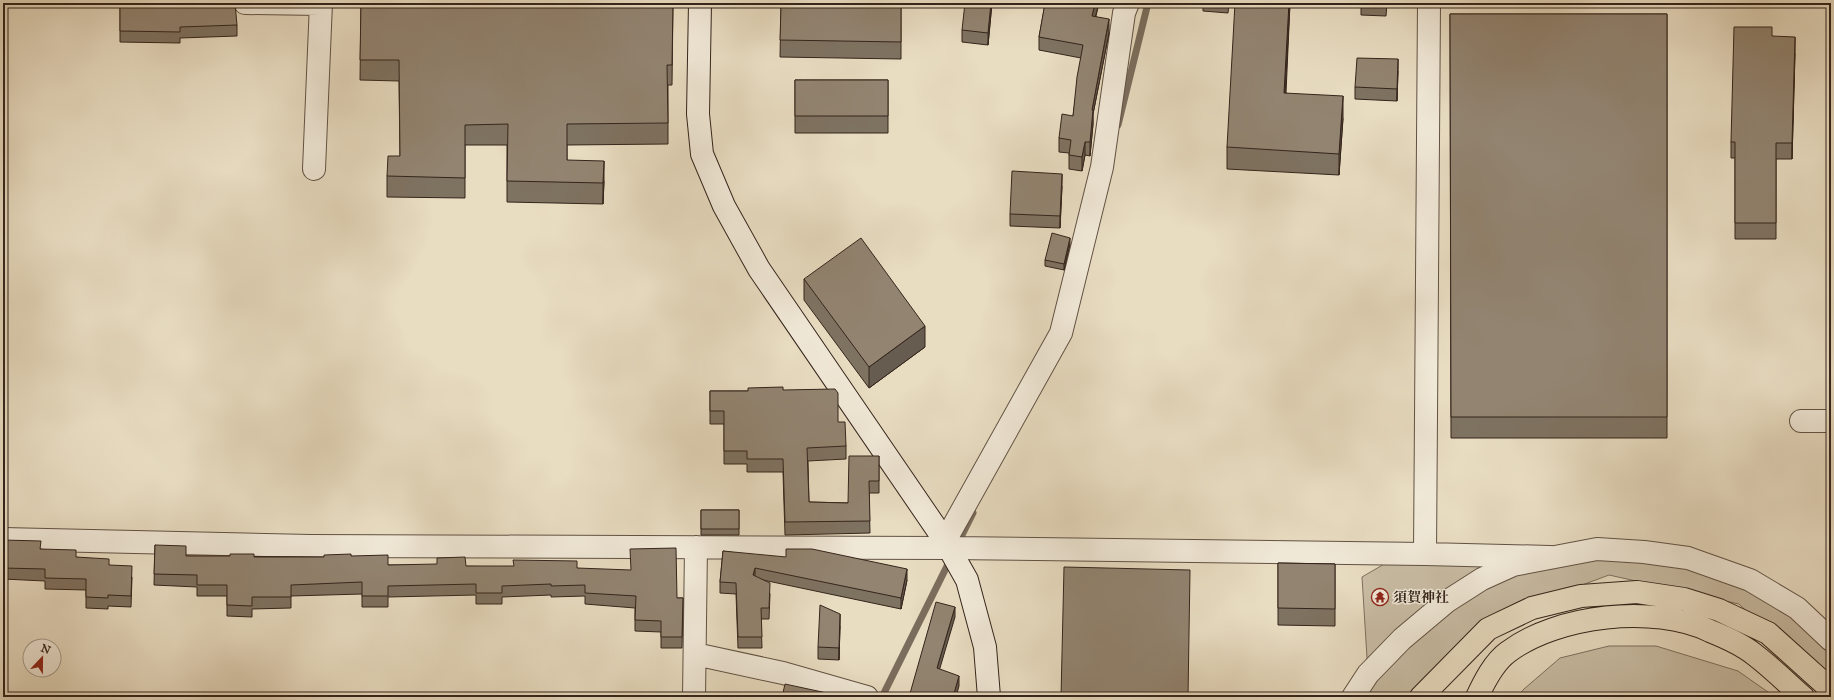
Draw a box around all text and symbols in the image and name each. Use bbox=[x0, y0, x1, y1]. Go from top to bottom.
temple icon: 須賀神社 bbox=[1370, 587, 1390, 607]
place label: 須賀神社 bbox=[1393, 589, 1449, 606]
north arrow bbox=[22, 638, 62, 678]
text: N bbox=[39, 641, 53, 657]

